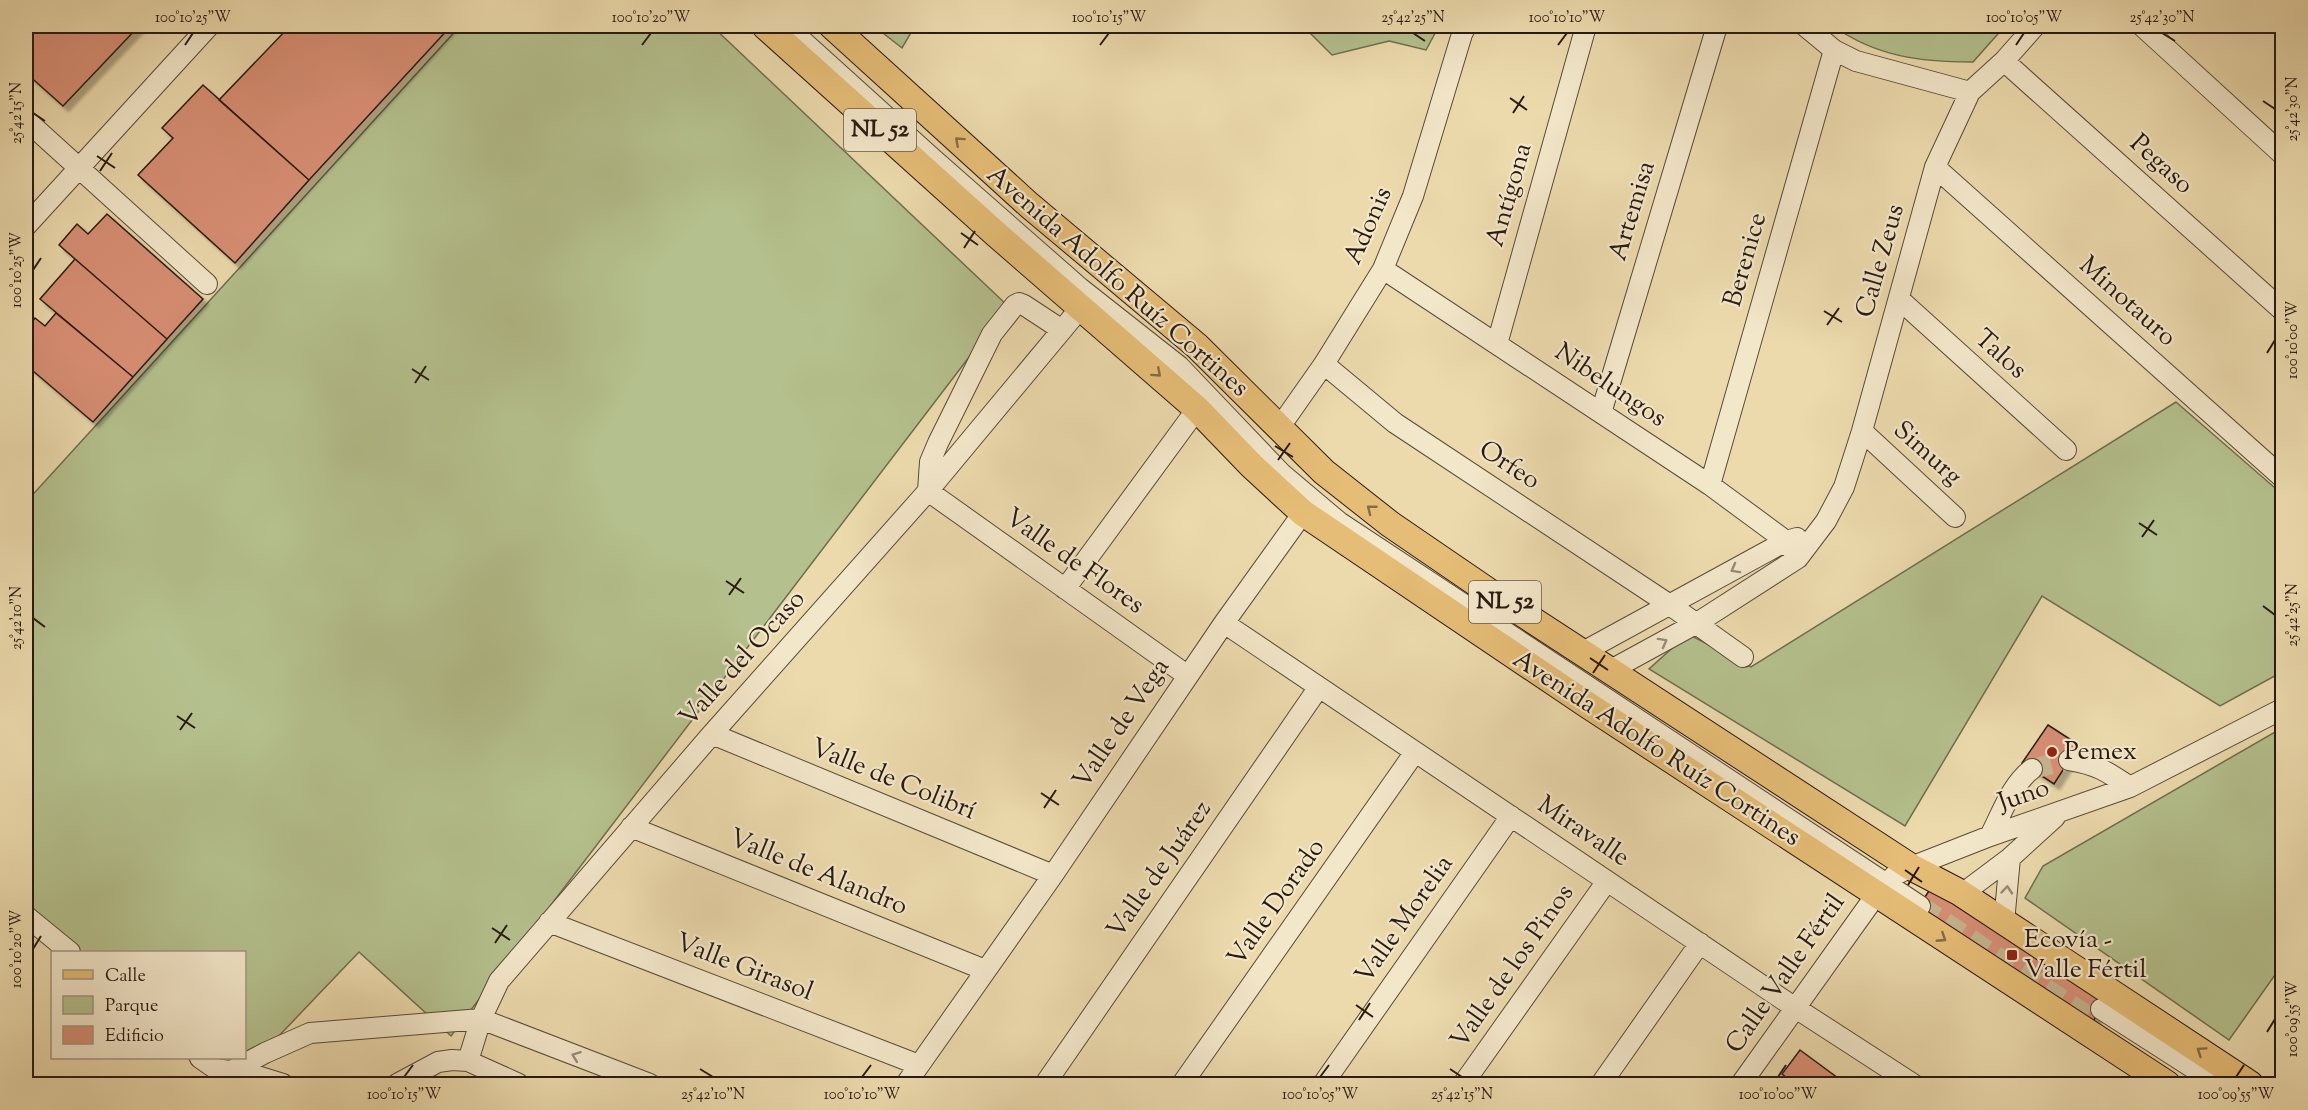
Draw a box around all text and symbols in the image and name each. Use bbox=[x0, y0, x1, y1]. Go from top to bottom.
text: 100°10'25"W bbox=[155, 8, 231, 29]
text: 100°10'20"W bbox=[612, 8, 690, 29]
text: 100°10'15"W bbox=[1072, 8, 1146, 29]
text: 25°42'25"N bbox=[1381, 8, 1445, 29]
text: 100°10'10"W bbox=[1529, 8, 1606, 29]
text: 100°10'05"W bbox=[1986, 8, 2062, 29]
text: 25°42'30"N bbox=[2129, 8, 2195, 29]
text: 25°42'30"N bbox=[2283, 76, 2304, 142]
text: 25°42'15"N bbox=[7, 82, 28, 144]
road number: NL 52 bbox=[844, 109, 916, 151]
street label: Pegaso bbox=[2121, 126, 2201, 204]
one-way arrow bbox=[956, 137, 966, 148]
street label: Antígona bbox=[1478, 139, 1542, 251]
street label: Artemisa bbox=[1600, 157, 1666, 265]
street label: Avenida Adolfo Ruíz Cortines bbox=[978, 158, 1256, 406]
street label: Adonis bbox=[1336, 181, 1402, 271]
street label: Calle Zeus bbox=[1847, 200, 1915, 322]
street label: Berenice bbox=[1715, 208, 1777, 312]
text: 100°10'25"W bbox=[7, 232, 28, 308]
street label: Minotauro bbox=[2070, 248, 2184, 356]
text: 100°10'00"W bbox=[2283, 300, 2304, 379]
street label: Talos bbox=[1966, 321, 2034, 389]
street label: Nibelungos bbox=[1547, 335, 1673, 437]
one-way arrow bbox=[1150, 366, 1161, 377]
street label: Simurg bbox=[1884, 413, 1970, 495]
street label: Orfeo bbox=[1471, 432, 1547, 500]
street label: Valle de Flores bbox=[997, 500, 1151, 624]
one-way arrow bbox=[1366, 505, 1377, 516]
one-way arrow bbox=[1731, 562, 1741, 573]
road number: NL 52 bbox=[1469, 581, 1541, 623]
street label: Valle del Ocaso bbox=[671, 582, 815, 736]
text: 25°42'25"N bbox=[2283, 583, 2304, 647]
text: 25°42'10"N bbox=[7, 586, 28, 650]
one-way arrow bbox=[1656, 638, 1667, 649]
street label: Avenida Adolfo Ruíz Cortines bbox=[1505, 642, 1807, 856]
street label: Valle de Vega bbox=[1065, 651, 1179, 797]
street label: Valle de Colibrí bbox=[805, 730, 981, 830]
place label: Pemex bbox=[2064, 734, 2137, 771]
marker: Pemex bbox=[2045, 745, 2059, 759]
street label: Juno bbox=[1992, 770, 2055, 823]
street label: Miravalle bbox=[1529, 787, 1637, 877]
street label: Valle de Juárez bbox=[1099, 793, 1221, 947]
street label: Valle de Alandro bbox=[723, 820, 913, 926]
street label: Valle Dorado bbox=[1219, 832, 1335, 974]
street label: Valle Morelia bbox=[1347, 848, 1463, 992]
street label: Valle de los Pinos bbox=[1442, 877, 1584, 1057]
one-way arrow bbox=[2000, 885, 2013, 895]
street label: Calle Valle Fértil bbox=[1717, 887, 1855, 1061]
text: 100°10'20"W bbox=[7, 910, 28, 988]
place label: Ecovía - Valle Fértil bbox=[2024, 922, 2147, 989]
street label: Valle Girasol bbox=[670, 925, 818, 1011]
one-way arrow bbox=[1936, 931, 1947, 942]
marker: Ecovía - Valle Fértil bbox=[2005, 948, 2019, 962]
legend bbox=[51, 951, 246, 1059]
text: Calle bbox=[105, 964, 146, 990]
text: 100°09'55"W bbox=[2283, 980, 2304, 1057]
text: Parque bbox=[105, 994, 158, 1020]
text: Edificio bbox=[105, 1024, 164, 1050]
one-way arrow bbox=[2197, 1048, 2208, 1059]
one-way arrow bbox=[571, 1051, 582, 1063]
text: 100°10'15"W bbox=[367, 1085, 441, 1106]
text: 25°42'10"N bbox=[681, 1085, 745, 1106]
text: 100°10'10"W bbox=[824, 1085, 901, 1106]
text: 100°10'05"W bbox=[1282, 1085, 1358, 1106]
text: 25°42'15"N bbox=[1431, 1085, 1493, 1106]
text: 100°10'00"W bbox=[1739, 1085, 1818, 1106]
text: 100°09'55"W bbox=[2198, 1085, 2275, 1106]

